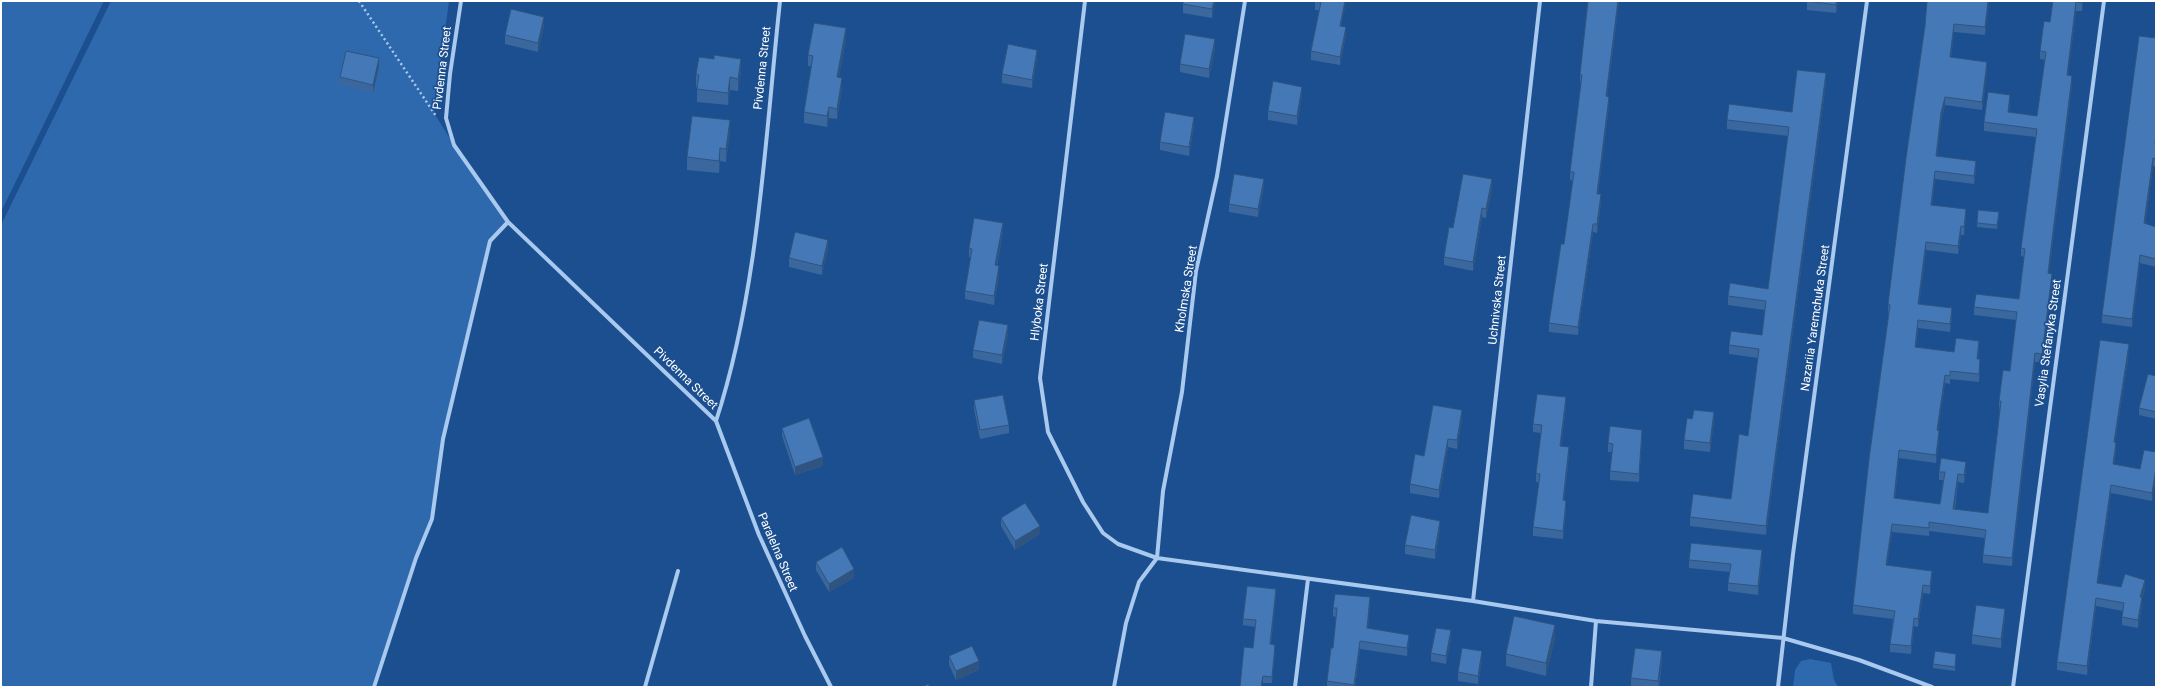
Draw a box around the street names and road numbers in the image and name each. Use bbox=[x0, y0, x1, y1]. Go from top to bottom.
street label: Pivdenna Street bbox=[430, 26, 454, 110]
street label: Pivdenna Street bbox=[751, 26, 773, 110]
street label: Kholmska Street bbox=[1172, 244, 1200, 333]
street label: Nazariia Yaremchuka Street bbox=[1798, 244, 1832, 392]
street label: Uchnivska Street bbox=[1485, 255, 1509, 345]
street label: Hlyboka Street bbox=[1027, 262, 1051, 342]
street label: Vasylia Stefanyka Street bbox=[2032, 278, 2064, 408]
street label: Pivdenna Street bbox=[651, 344, 721, 412]
street label: Paralelna Street bbox=[755, 510, 801, 594]

